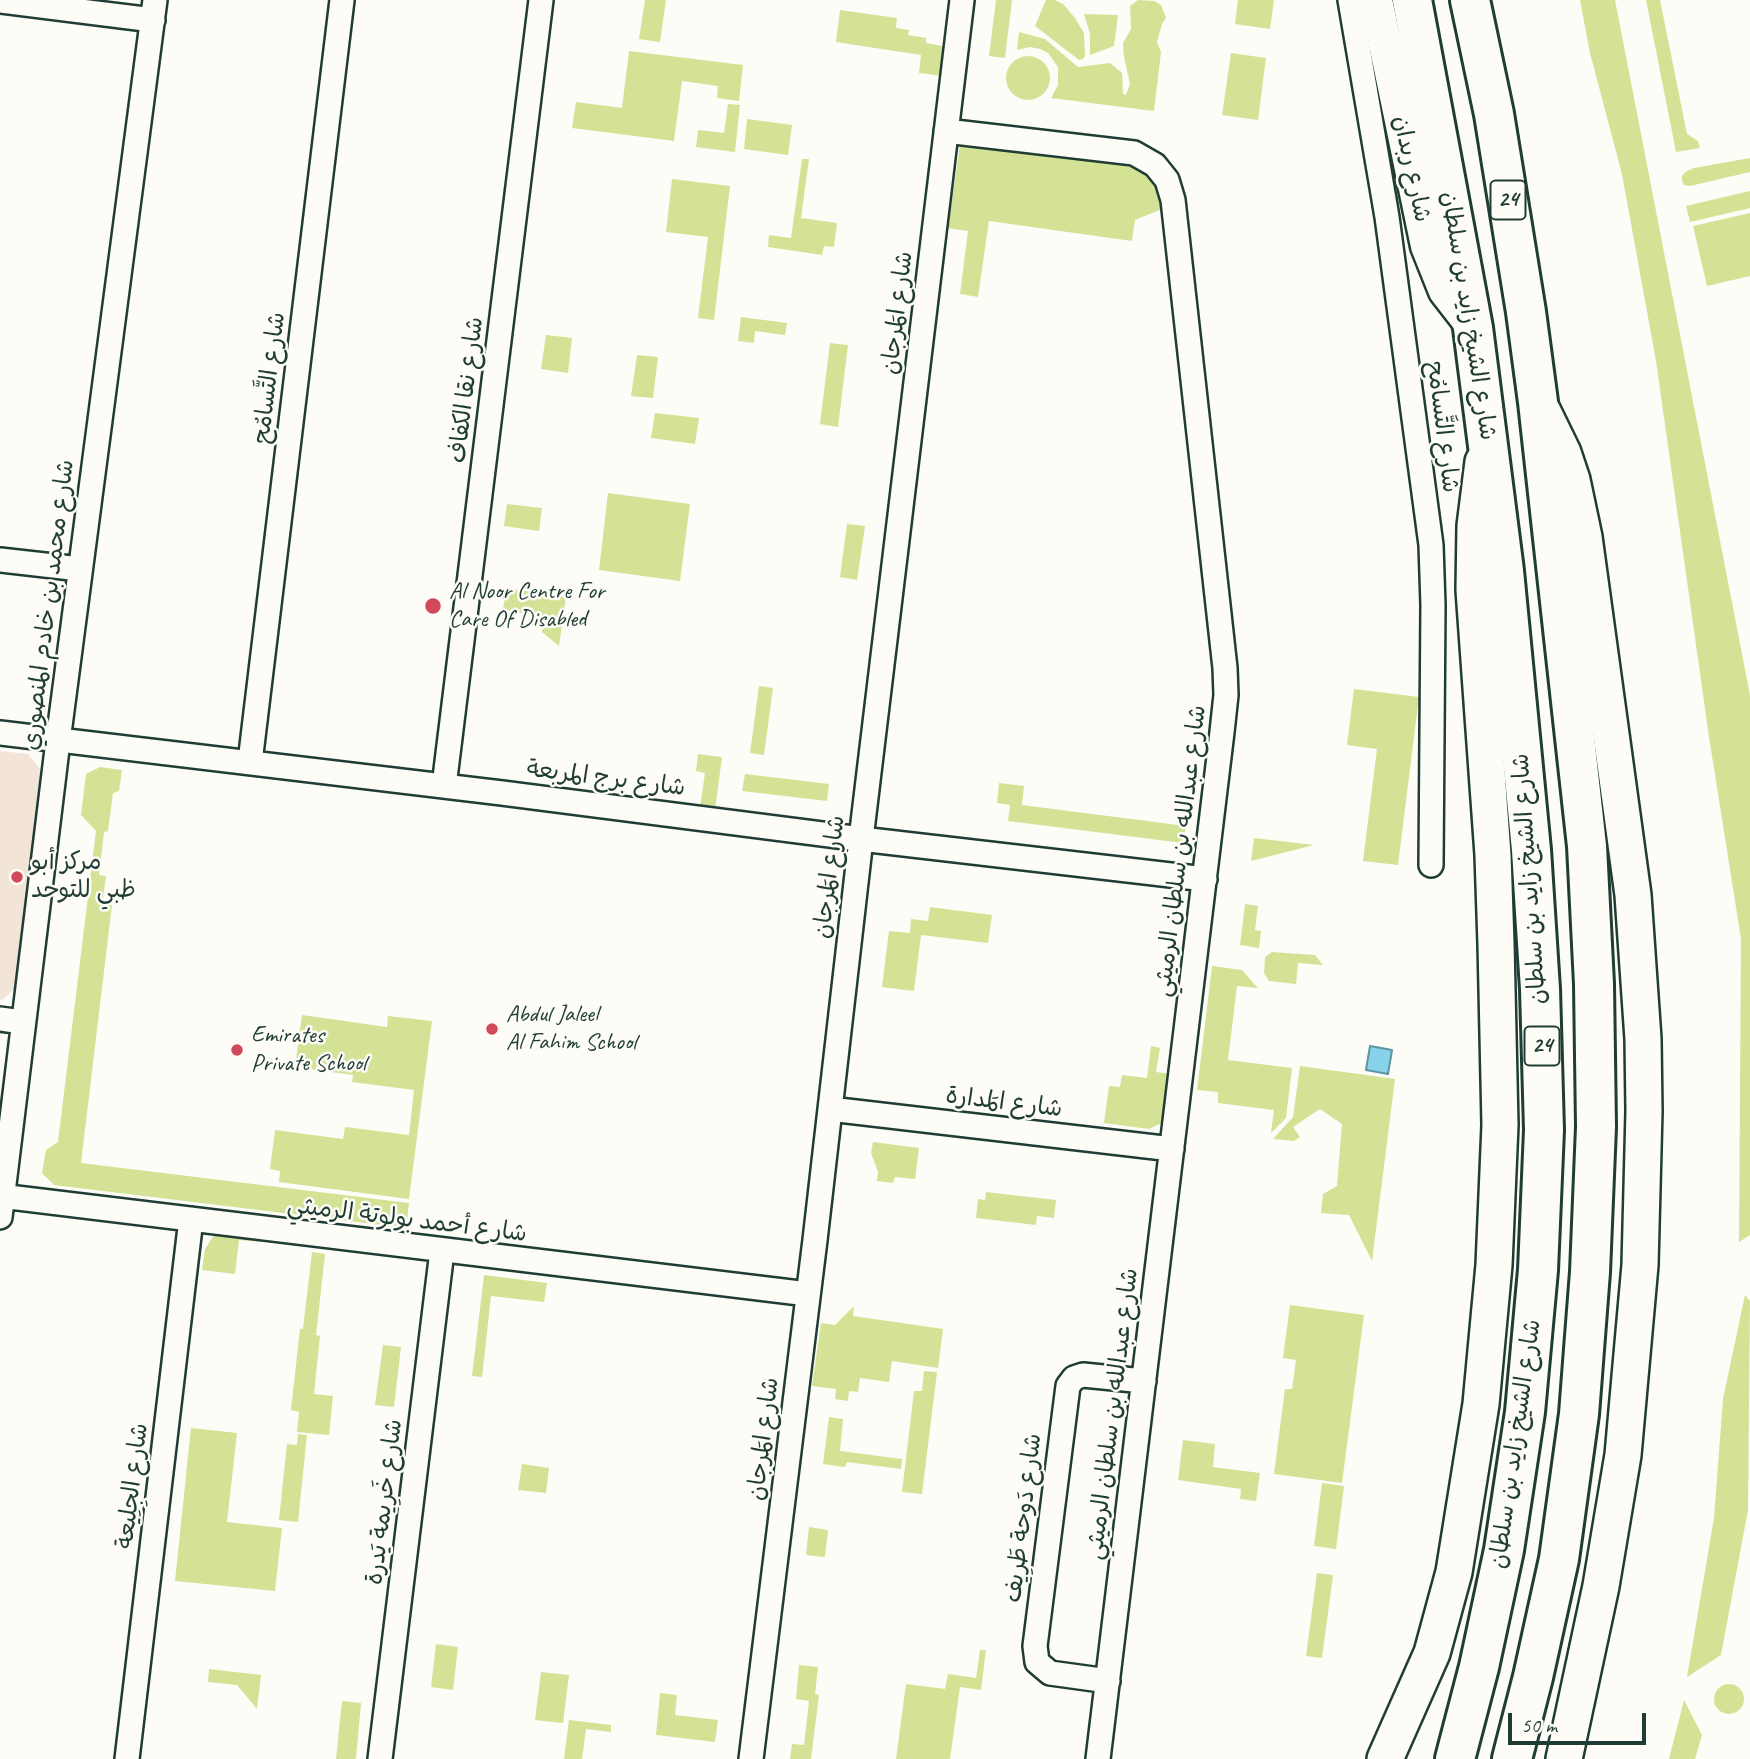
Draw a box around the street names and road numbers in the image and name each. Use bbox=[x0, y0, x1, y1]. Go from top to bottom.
street label: شارع ربدان bbox=[1386, 113, 1436, 225]
road number: 24 bbox=[1490, 181, 1526, 220]
street label: شارع الشيخ زايد بن سلطان bbox=[1434, 190, 1502, 442]
street label: شارع المَرجان bbox=[876, 250, 920, 376]
street label: شارع التَّسامُح bbox=[248, 310, 292, 446]
street label: شارع نقا الكفاف bbox=[444, 315, 490, 465]
street label: شارع التَّسامُح bbox=[1420, 359, 1464, 495]
street label: شارع محمد بن خادم المنصوري bbox=[17, 458, 81, 752]
street label: شارع عبدالله بن سلطان الرميثي bbox=[1149, 703, 1213, 999]
street label: شارع الشيخ زايد بن سلطان bbox=[1507, 753, 1553, 1005]
street label: شارع برج المربعة bbox=[525, 755, 687, 803]
street label: شارع المَرجان bbox=[808, 814, 852, 940]
road number: 24 bbox=[1524, 1026, 1560, 1065]
street label: شارع المَدارة bbox=[944, 1082, 1064, 1124]
street label: شارع أحمد بولوتة الرميثي bbox=[286, 1191, 528, 1249]
street label: شارع عبدالله بن سلطان الرميثي bbox=[1081, 1266, 1145, 1562]
street label: شارع الشيخ زايد بن سلطان bbox=[1484, 1317, 1548, 1571]
street label: شارع المَرجان bbox=[742, 1376, 786, 1502]
street label: شارع خَرِيمة يَدرة bbox=[361, 1418, 409, 1586]
street label: شارع الجِلِيعة bbox=[111, 1422, 155, 1550]
street label: شارع دَوحة طَرِيف bbox=[999, 1432, 1049, 1604]

